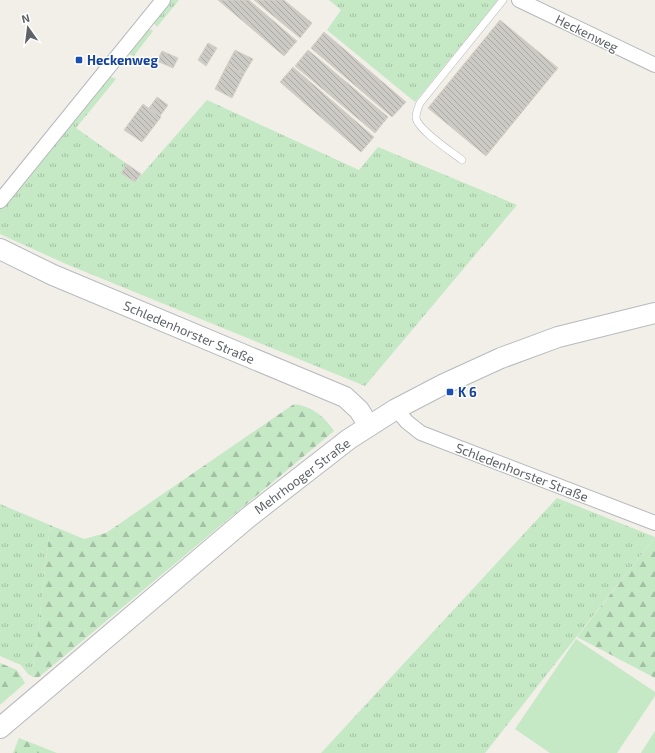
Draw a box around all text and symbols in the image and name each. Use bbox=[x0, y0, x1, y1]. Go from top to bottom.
north arrow bbox=[8, 8, 48, 48]
text: N bbox=[20, 11, 31, 25]
street label: Heckenweg bbox=[553, 11, 621, 55]
place label: Heckenweg bbox=[87, 52, 158, 68]
marker: Heckenweg bbox=[74, 55, 84, 65]
street label: Schledenhorster Straße bbox=[121, 297, 257, 367]
place label: K 6 bbox=[458, 384, 477, 400]
marker: K 6 bbox=[445, 387, 455, 397]
street label: Mehrhooger Straße bbox=[251, 435, 353, 517]
street label: Schledenhorster Straße bbox=[453, 439, 591, 505]

